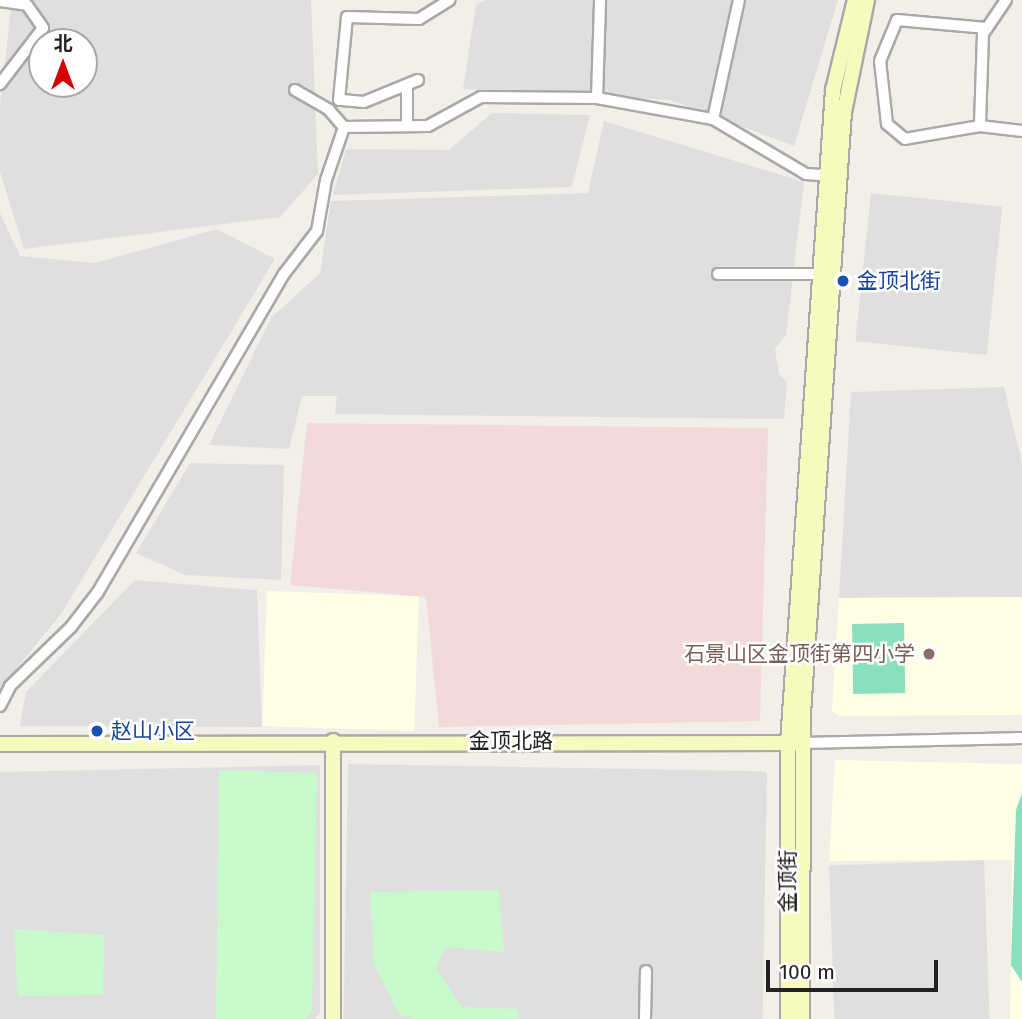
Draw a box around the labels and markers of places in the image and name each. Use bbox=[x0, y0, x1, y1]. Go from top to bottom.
place label: 金顶北街 bbox=[857, 268, 941, 294]
marker: 金顶北街 bbox=[835, 273, 851, 289]
place label: 石景山区金顶街第四小学 bbox=[684, 641, 915, 667]
marker: 石景山区金顶街第四小学 bbox=[921, 646, 937, 662]
place label: 赵山小区 bbox=[111, 718, 195, 744]
marker: 赵山小区 bbox=[89, 723, 105, 739]

